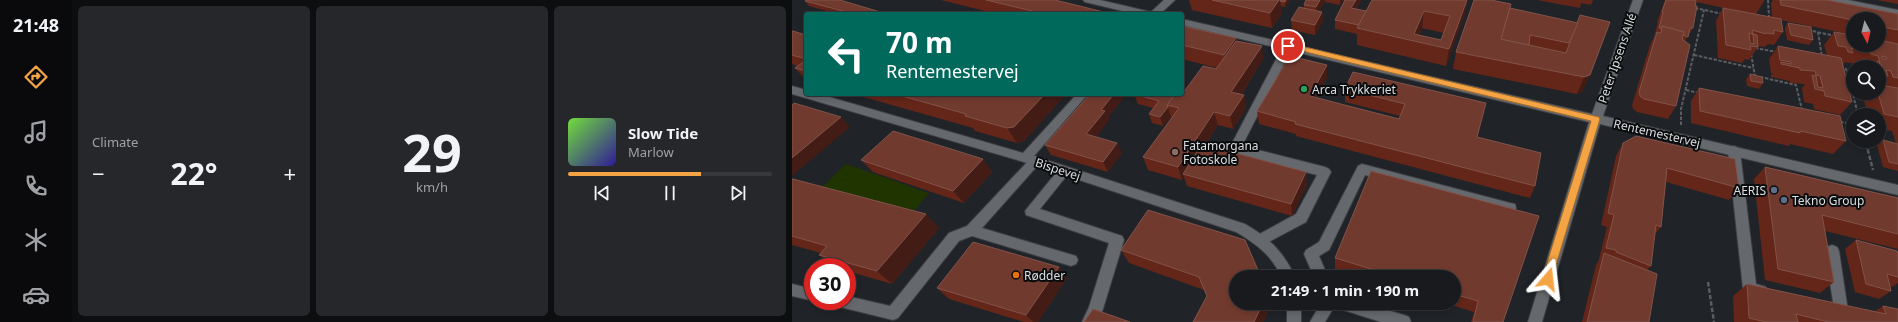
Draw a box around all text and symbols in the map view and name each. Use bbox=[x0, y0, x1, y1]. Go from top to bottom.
street label: Peter Ipsens Allé bbox=[1594, 11, 1640, 105]
north arrow bbox=[1846, 12, 1886, 52]
map controls bbox=[1846, 12, 1886, 148]
text: 21:48 bbox=[13, 13, 59, 37]
text: 70 m bbox=[886, 23, 953, 61]
icon: left bbox=[820, 28, 872, 80]
pin bbox=[1271, 29, 1305, 63]
icon: arrive bbox=[1277, 35, 1299, 57]
text: Rentemestervej bbox=[886, 59, 1019, 83]
button: search bbox=[1846, 60, 1886, 100]
icon: directions bbox=[22, 63, 50, 91]
place label: Arca Trykkeriet bbox=[1312, 81, 1397, 98]
marker: Arca Trykkeriet bbox=[1299, 84, 1309, 94]
button: layers bbox=[1846, 108, 1886, 148]
street label: Rentemestervej bbox=[1612, 115, 1702, 151]
text: 29 bbox=[402, 116, 462, 187]
icon: music bbox=[22, 118, 50, 146]
text: Slow Tide bbox=[628, 123, 698, 143]
text: Climate bbox=[92, 133, 138, 151]
place label: Fatamorgana Fotoskole bbox=[1183, 137, 1259, 168]
text: Marlow bbox=[628, 143, 674, 161]
marker: Fatamorgana Fotoskole bbox=[1170, 147, 1180, 157]
text: 22° bbox=[170, 153, 218, 194]
street label: Bispevej bbox=[1033, 154, 1083, 184]
text: − bbox=[92, 158, 105, 188]
text: + bbox=[283, 158, 296, 188]
icon: phone bbox=[22, 172, 50, 200]
text: km/h bbox=[416, 178, 448, 196]
icon: previous bbox=[591, 182, 613, 204]
icon: pause bbox=[659, 182, 681, 204]
icon: next bbox=[727, 182, 749, 204]
place label: AERIS bbox=[1734, 182, 1766, 199]
marker: AERIS bbox=[1769, 185, 1779, 195]
place label: Tekno Group bbox=[1792, 192, 1864, 209]
marker: Tekno Group bbox=[1779, 195, 1789, 205]
icon: climate bbox=[22, 226, 50, 254]
speed limit sign: 30 bbox=[804, 258, 856, 310]
position arrow bbox=[1527, 258, 1569, 300]
place label: Rødder bbox=[1024, 267, 1065, 284]
marker: Rødder bbox=[1011, 270, 1021, 280]
text: 21:49 · 1 min · 190 m bbox=[1271, 280, 1419, 300]
icon: car bbox=[22, 281, 50, 309]

